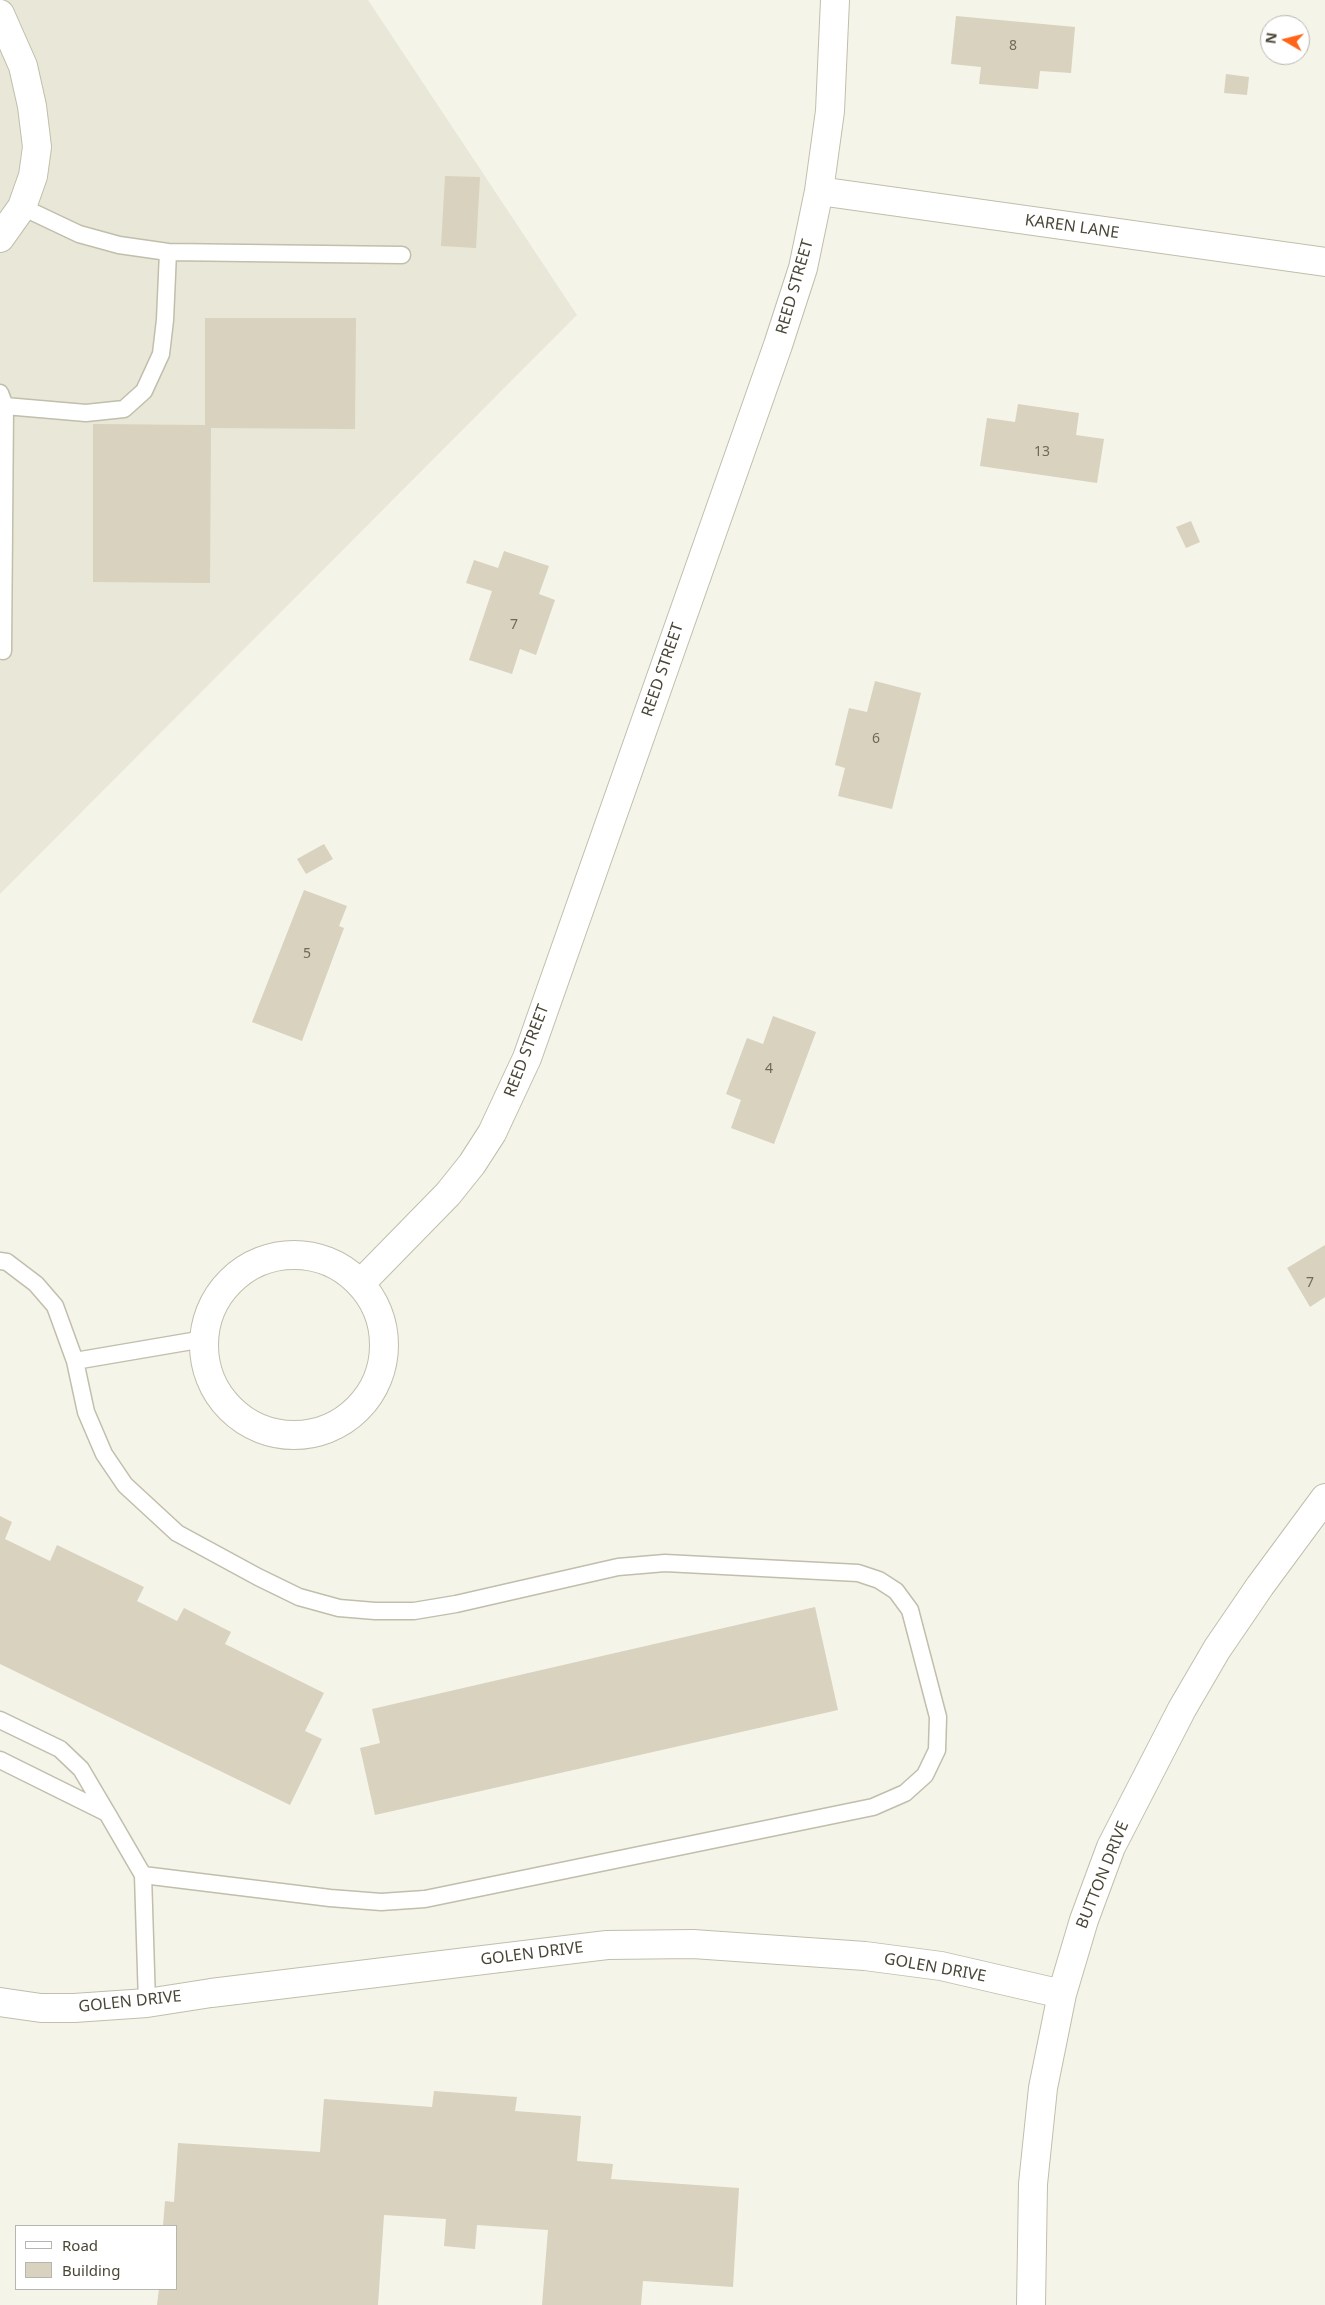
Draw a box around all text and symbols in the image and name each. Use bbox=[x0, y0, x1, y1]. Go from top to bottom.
north arrow bbox=[1260, 15, 1310, 65]
text: N bbox=[1260, 31, 1281, 45]
house number: 8 bbox=[1009, 38, 1017, 54]
street label: KAREN LANE bbox=[1024, 211, 1120, 243]
street label: REED STREET bbox=[772, 237, 818, 337]
house number: 13 bbox=[1034, 444, 1050, 460]
house number: 7 bbox=[510, 617, 518, 633]
street label: REED STREET bbox=[638, 621, 688, 719]
house number: 6 bbox=[872, 731, 880, 747]
house number: 5 bbox=[303, 946, 311, 962]
street label: REED STREET bbox=[500, 1002, 554, 1100]
house number: 4 bbox=[765, 1061, 773, 1077]
house number: 7 bbox=[1306, 1275, 1314, 1291]
street label: BUTTON DRIVE bbox=[1073, 1818, 1133, 1932]
street label: GOLEN DRIVE bbox=[480, 1938, 584, 1970]
street label: GOLEN DRIVE bbox=[882, 1950, 988, 1986]
street label: GOLEN DRIVE bbox=[78, 1987, 182, 2017]
legend bbox=[15, 2225, 178, 2290]
text: Road bbox=[62, 2235, 98, 2255]
text: Building bbox=[62, 2260, 120, 2280]

